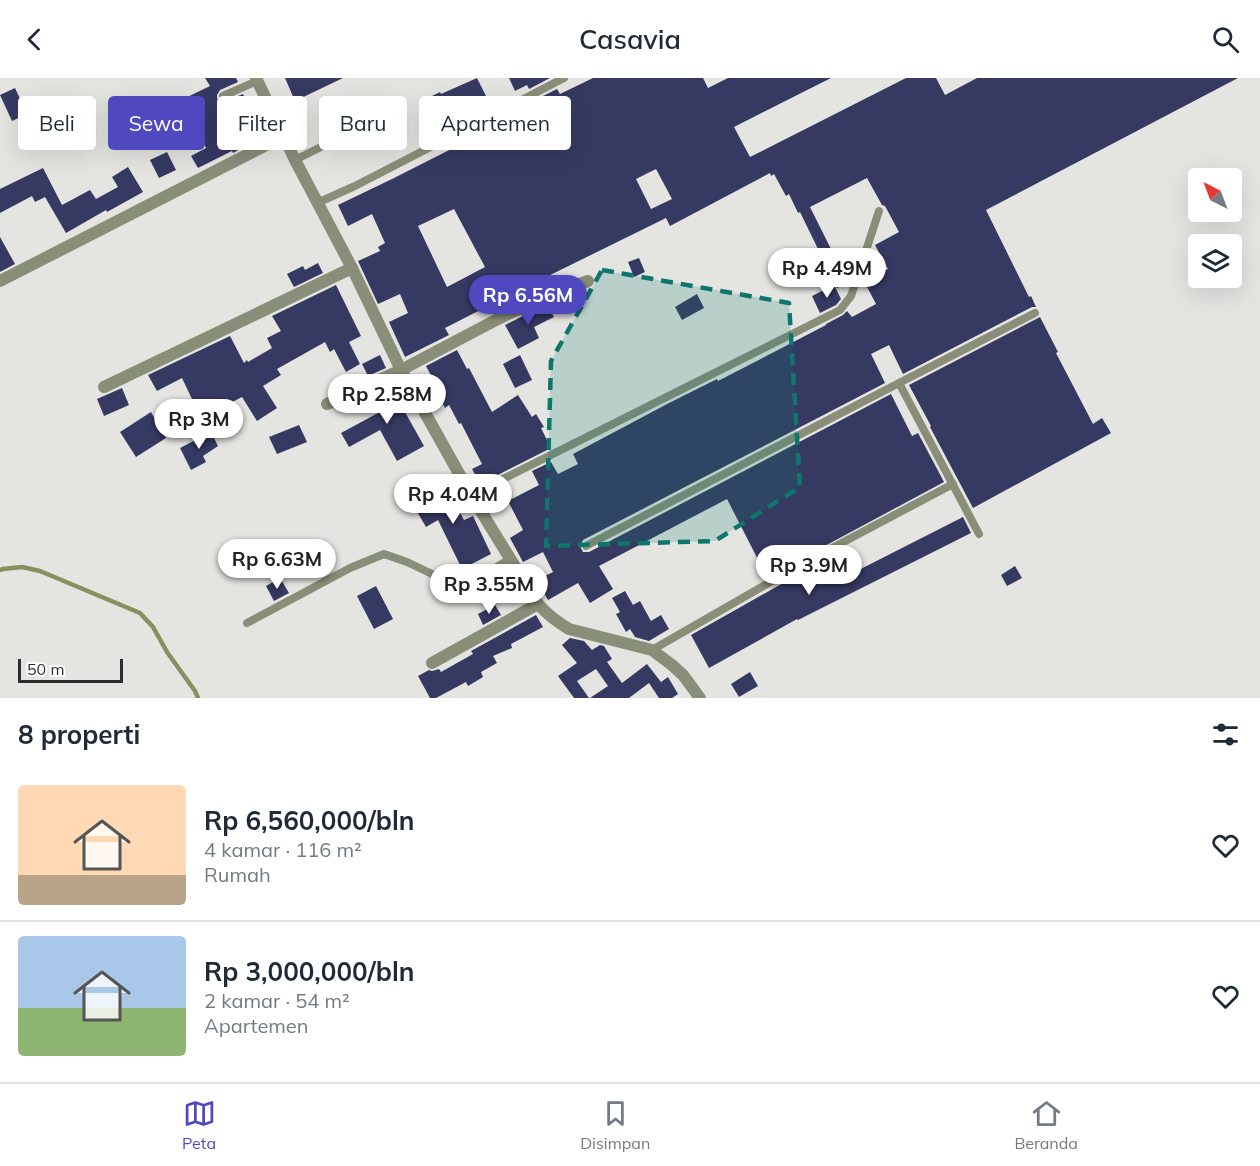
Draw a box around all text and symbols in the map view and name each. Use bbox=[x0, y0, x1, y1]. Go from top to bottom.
text: Casavia bbox=[579, 22, 681, 56]
icon: back bbox=[18, 23, 51, 56]
icon: search bbox=[1209, 23, 1242, 56]
chip: Beli bbox=[18, 96, 96, 150]
chip: Sewa bbox=[108, 96, 205, 150]
chip: Filter bbox=[217, 96, 307, 150]
chip: Baru bbox=[319, 96, 407, 150]
chip: Apartemen bbox=[419, 96, 571, 150]
north arrow bbox=[1188, 168, 1242, 222]
map controls bbox=[1188, 168, 1242, 288]
button: layers bbox=[1188, 234, 1242, 288]
pin: Rp 4.49M bbox=[765, 248, 889, 299]
text: Rp 4.49M bbox=[782, 255, 872, 280]
pin: Rp 6.56M bbox=[466, 275, 590, 326]
text: Rp 6.56M bbox=[483, 282, 573, 307]
pin: Rp 2.58M bbox=[325, 374, 449, 425]
text: Rp 2.58M bbox=[342, 381, 432, 406]
pin: Rp 3M bbox=[157, 399, 241, 450]
text: Rp 3M bbox=[168, 406, 230, 431]
pin: Rp 4.04M bbox=[391, 474, 515, 525]
text: Rp 4.04M bbox=[408, 481, 498, 506]
pin: Rp 6.63M bbox=[215, 539, 339, 590]
pin: Rp 3.9M bbox=[754, 545, 864, 596]
text: Rp 6.63M bbox=[232, 546, 322, 571]
text: Rp 3.9M bbox=[770, 552, 848, 577]
pin: Rp 3.55M bbox=[427, 564, 551, 615]
text: Rp 3.55M bbox=[444, 571, 534, 596]
scale bar bbox=[18, 656, 123, 684]
text: 50 m bbox=[27, 659, 64, 679]
text: 8 properti bbox=[18, 718, 140, 751]
icon: filters bbox=[1209, 718, 1242, 751]
text: Rp 6,560,000/bln bbox=[204, 804, 414, 837]
icon: home bbox=[66, 809, 138, 881]
icon: heart bbox=[1209, 829, 1242, 862]
text: 4 kamar · 116 m² bbox=[204, 837, 362, 862]
text: Rumah bbox=[204, 862, 271, 887]
text: Rp 3,000,000/bln bbox=[204, 955, 414, 988]
icon: home bbox=[66, 960, 138, 1032]
icon: heart bbox=[1209, 980, 1242, 1013]
text: 2 kamar · 54 m² bbox=[204, 988, 350, 1013]
text: Apartemen bbox=[204, 1013, 308, 1038]
tab: Peta bbox=[182, 1097, 216, 1153]
tab: Disimpan bbox=[580, 1097, 650, 1153]
tab: Beranda bbox=[1014, 1097, 1078, 1153]

